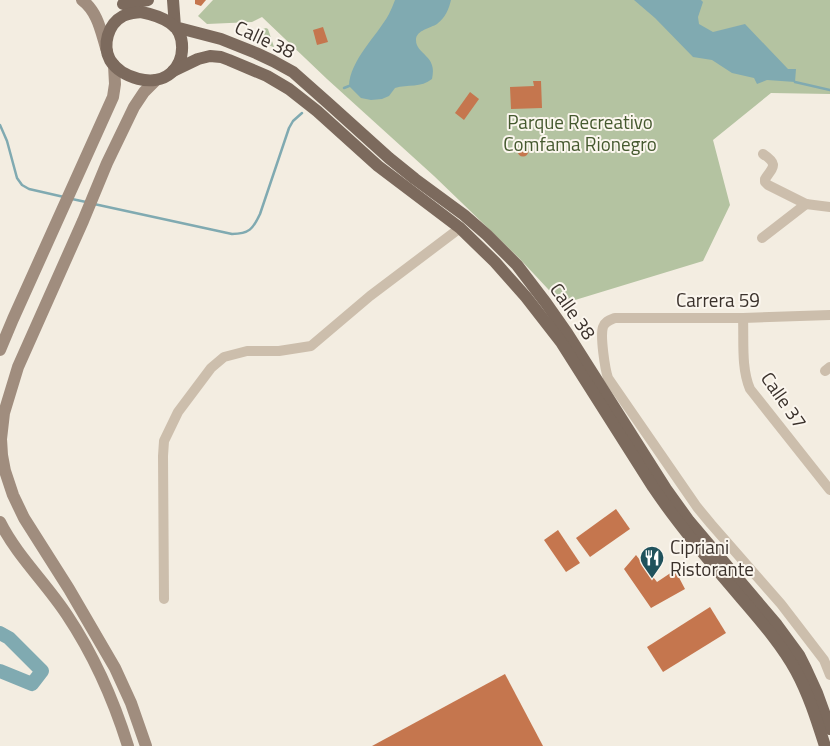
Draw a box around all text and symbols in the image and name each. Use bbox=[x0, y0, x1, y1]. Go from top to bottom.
street label: Calle 38 bbox=[230, 12, 301, 65]
park label: Parque Recreativo Comfama Rionegro bbox=[503, 107, 657, 158]
street label: Calle 38 bbox=[543, 276, 604, 345]
street label: Carrera 59 bbox=[676, 285, 760, 314]
street label: Calle 37 bbox=[754, 365, 815, 434]
place label: Cipriani Ristorante bbox=[670, 532, 754, 583]
restaurant icon: Cipriani Ristorante bbox=[639, 545, 665, 579]

